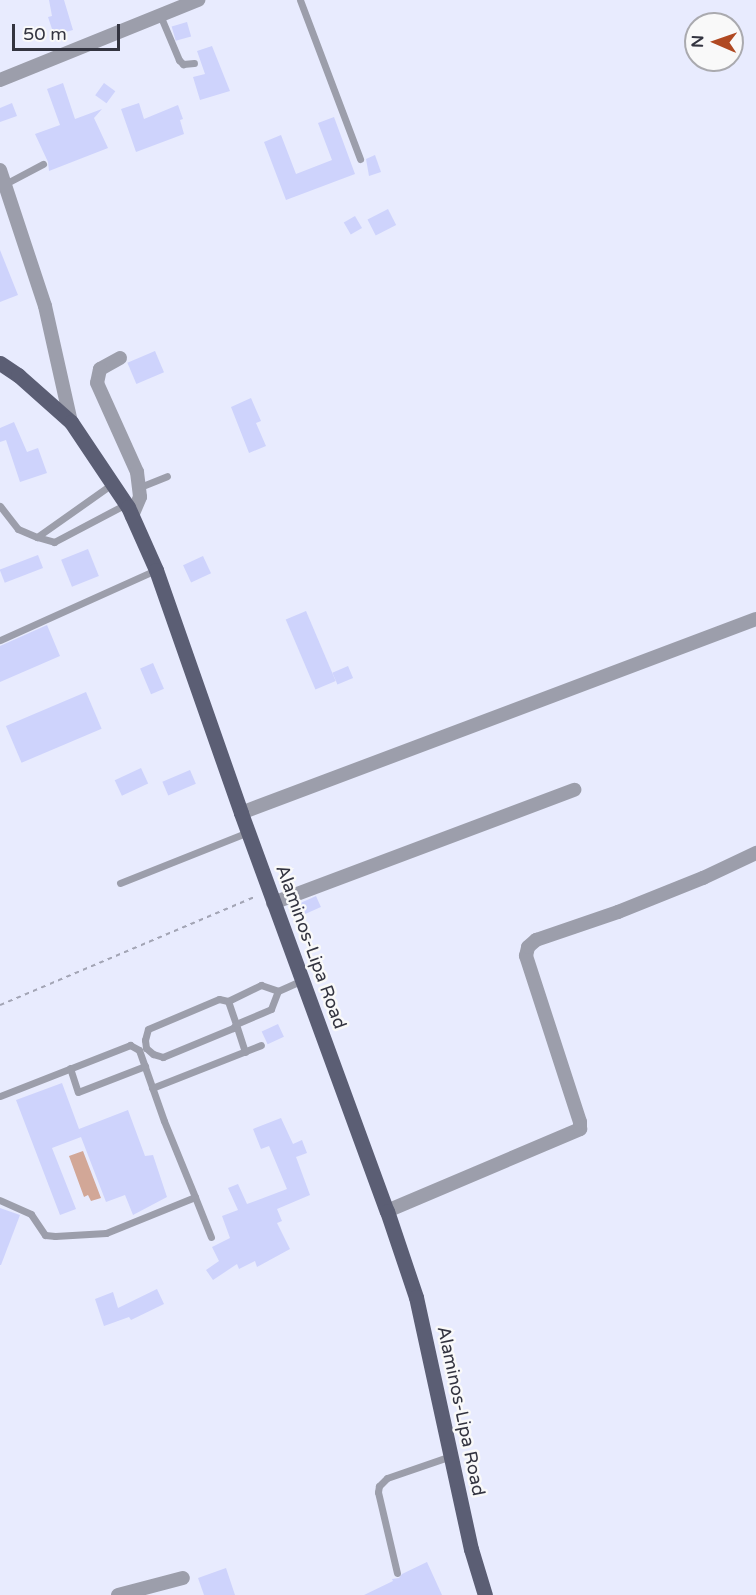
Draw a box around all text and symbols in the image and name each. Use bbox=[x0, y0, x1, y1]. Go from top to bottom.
scale bar bbox=[15, 12, 123, 50]
north arrow bbox=[684, 12, 744, 72]
text: 50 m bbox=[23, 23, 67, 45]
text: N bbox=[688, 35, 708, 48]
street label: Alaminos-Lipa Road bbox=[271, 862, 351, 1032]
street label: Alaminos-Lipa Road bbox=[432, 1324, 490, 1498]

